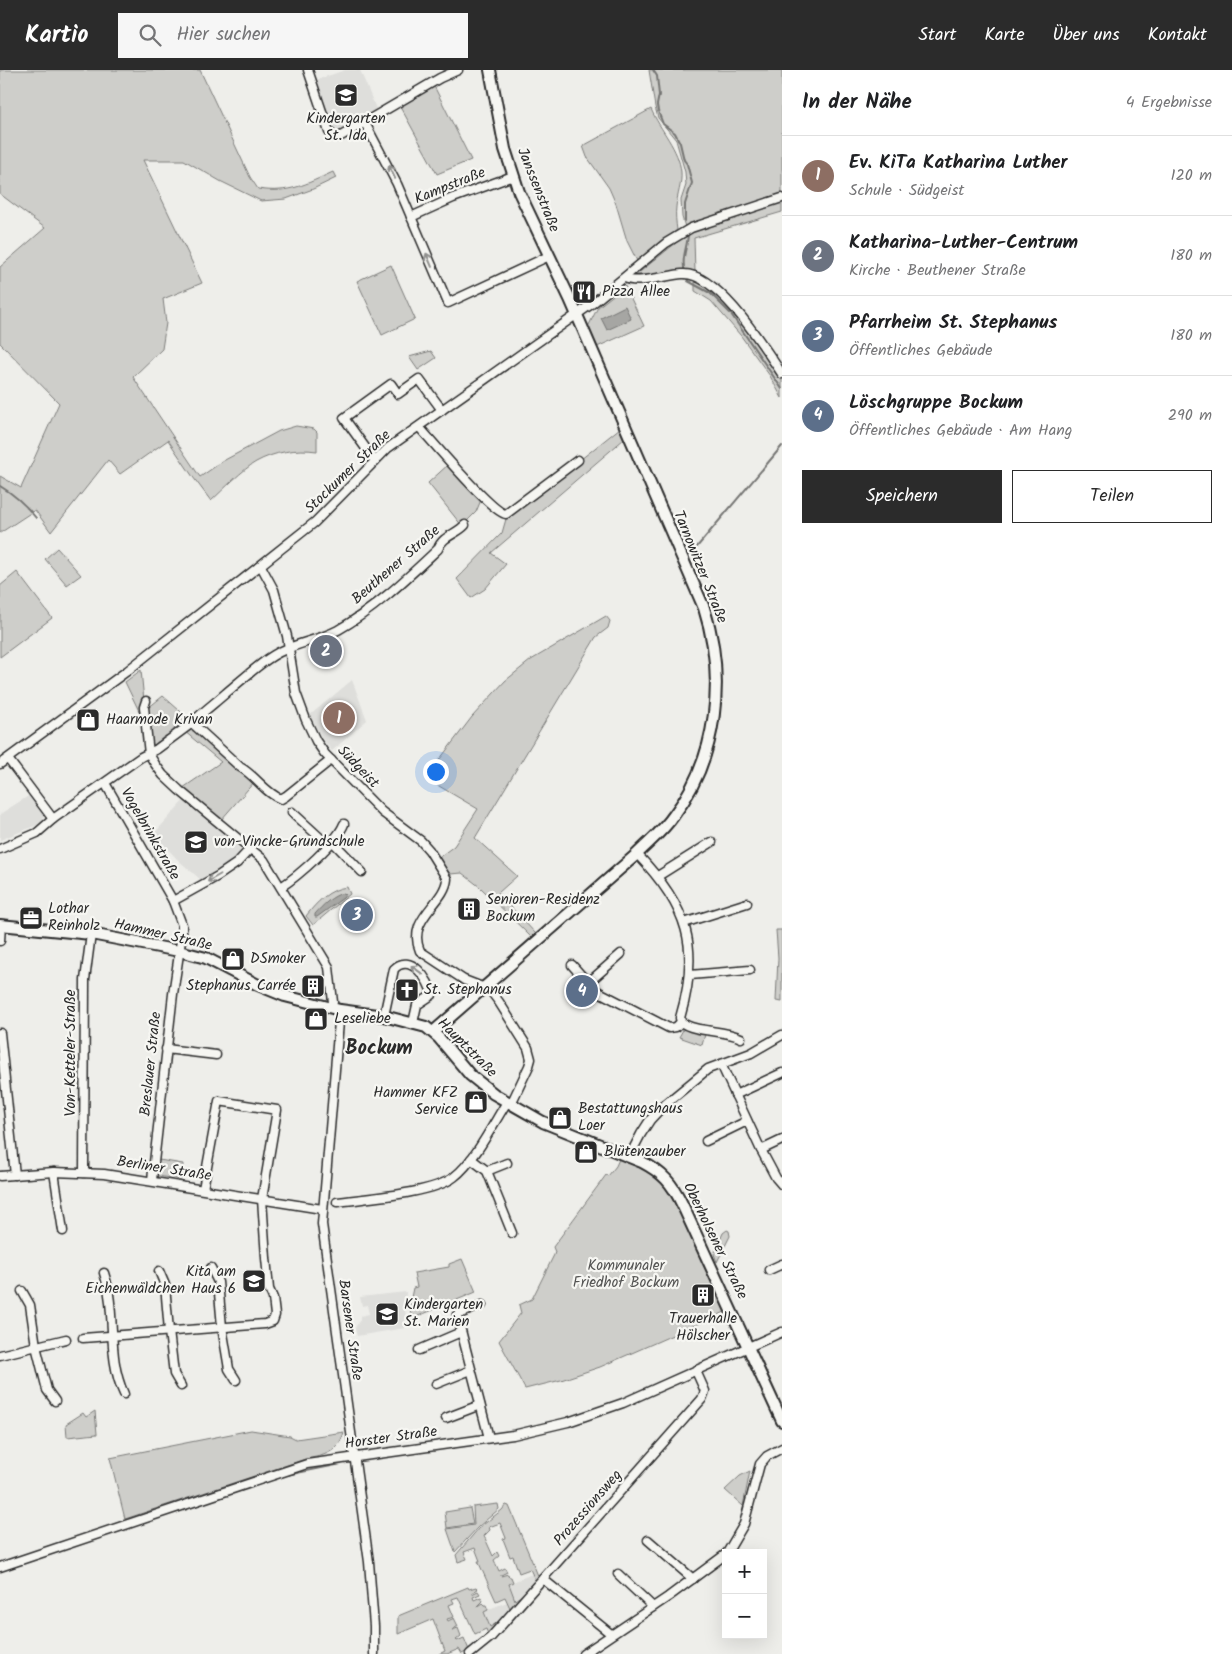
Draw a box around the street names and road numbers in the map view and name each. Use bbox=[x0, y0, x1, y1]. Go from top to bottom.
street label: Janssenstraße bbox=[510, 144, 566, 236]
street label: Kampstraße bbox=[411, 161, 489, 211]
street label: Stockumer Straße bbox=[299, 424, 397, 520]
street label: Tarnowitzer Straße bbox=[666, 507, 734, 627]
street label: Beuthener Straße bbox=[346, 519, 446, 611]
street label: Südgeist bbox=[331, 740, 385, 794]
street label: Vogelbrinkstraße bbox=[114, 783, 186, 885]
street label: Hammer Straße bbox=[112, 912, 215, 958]
street label: Von-Ketteler-Straße bbox=[59, 989, 83, 1117]
street label: Breslauer Straße bbox=[134, 1010, 168, 1117]
street label: Hauptstraße bbox=[431, 1012, 503, 1084]
street label: Berliner Straße bbox=[115, 1150, 213, 1188]
street label: Oberholsener Straße bbox=[676, 1178, 754, 1304]
street label: Barsener Straße bbox=[331, 1278, 369, 1382]
street label: Horster Straße bbox=[343, 1420, 439, 1456]
street label: Prozessionsweg bbox=[548, 1464, 628, 1552]

